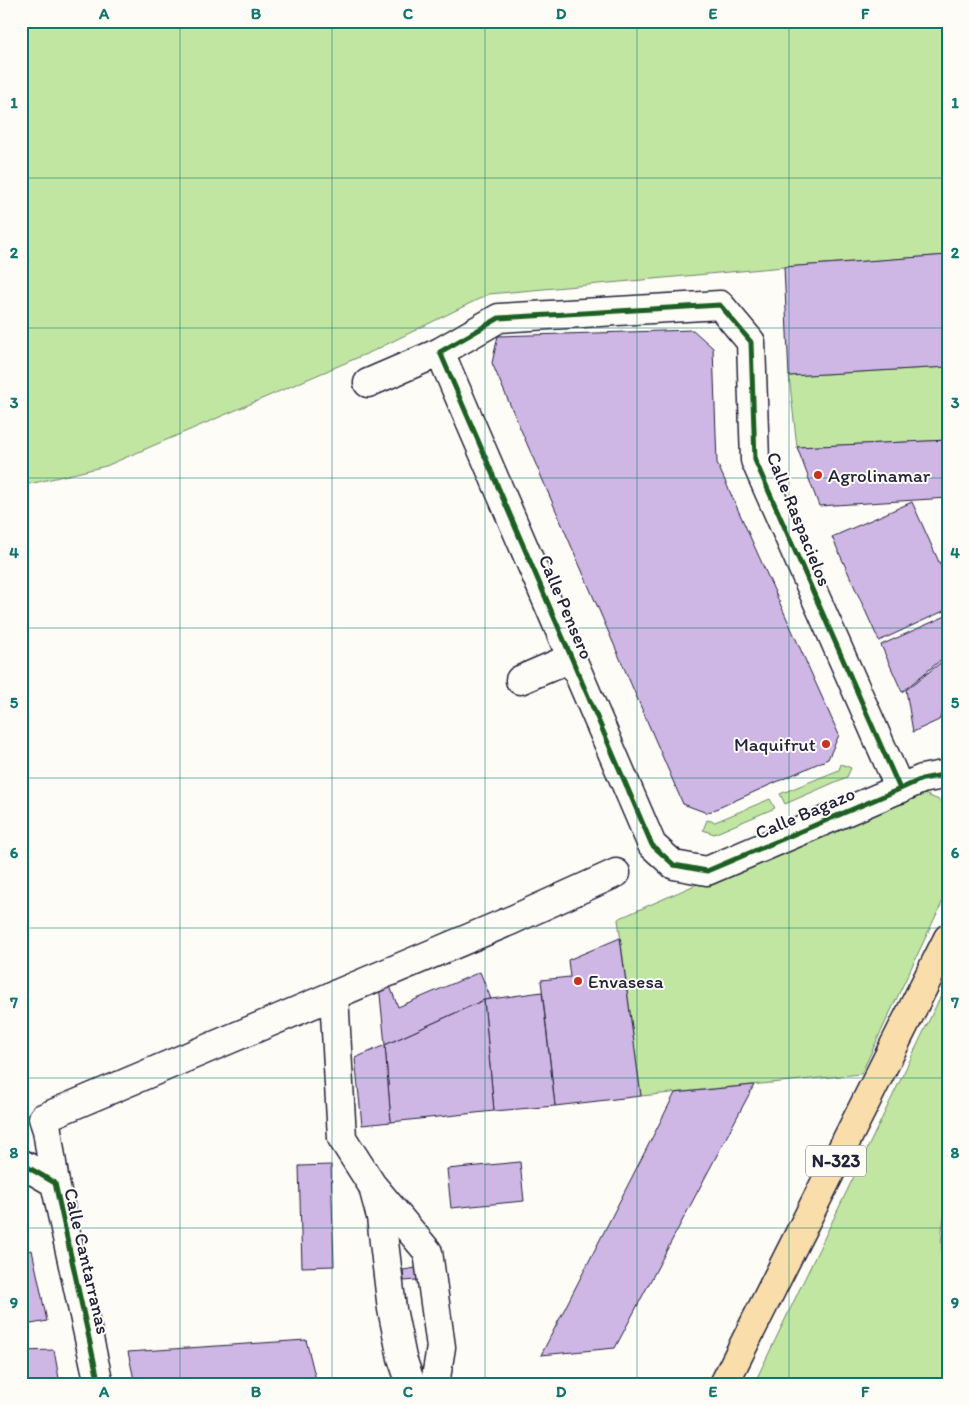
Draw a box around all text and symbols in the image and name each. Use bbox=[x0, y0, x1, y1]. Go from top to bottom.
text: A bbox=[98, 4, 110, 23]
text: B bbox=[251, 4, 262, 23]
text: C bbox=[403, 4, 414, 23]
text: D bbox=[556, 4, 567, 23]
text: E bbox=[709, 4, 718, 23]
text: F bbox=[861, 4, 870, 23]
text: 1 bbox=[10, 93, 18, 112]
text: 1 bbox=[951, 93, 959, 112]
text: 2 bbox=[10, 243, 19, 262]
text: 2 bbox=[951, 243, 960, 262]
text: 3 bbox=[10, 393, 19, 412]
text: 3 bbox=[951, 393, 960, 412]
street label: Calle Raspacielos bbox=[762, 449, 836, 589]
place label: Agrolinamar bbox=[828, 464, 931, 487]
marker: Agrolinamar bbox=[812, 469, 824, 481]
text: 4 bbox=[9, 543, 19, 562]
text: 4 bbox=[950, 543, 960, 562]
street label: Calle Pensero bbox=[534, 551, 598, 663]
text: 5 bbox=[10, 693, 19, 712]
text: 5 bbox=[951, 693, 960, 712]
place label: Maquifrut bbox=[734, 733, 816, 756]
marker: Maquifrut bbox=[820, 738, 832, 750]
street label: Calle Bagazo bbox=[752, 782, 858, 844]
text: 6 bbox=[10, 843, 19, 862]
text: 6 bbox=[951, 843, 960, 862]
place label: Envasesa bbox=[588, 970, 664, 993]
marker: Envasesa bbox=[572, 975, 584, 987]
text: 7 bbox=[9, 993, 18, 1012]
text: 7 bbox=[950, 993, 959, 1012]
text: 8 bbox=[10, 1143, 19, 1162]
text: 8 bbox=[951, 1143, 960, 1162]
road number: N-323 bbox=[806, 1146, 866, 1176]
street label: Calle Cantarranas bbox=[59, 1186, 115, 1336]
text: 9 bbox=[10, 1293, 18, 1312]
text: 9 bbox=[951, 1293, 959, 1312]
text: A bbox=[98, 1382, 110, 1401]
text: B bbox=[251, 1382, 262, 1401]
text: C bbox=[403, 1382, 414, 1401]
text: D bbox=[556, 1382, 567, 1401]
text: E bbox=[709, 1382, 718, 1401]
text: F bbox=[861, 1382, 870, 1401]

